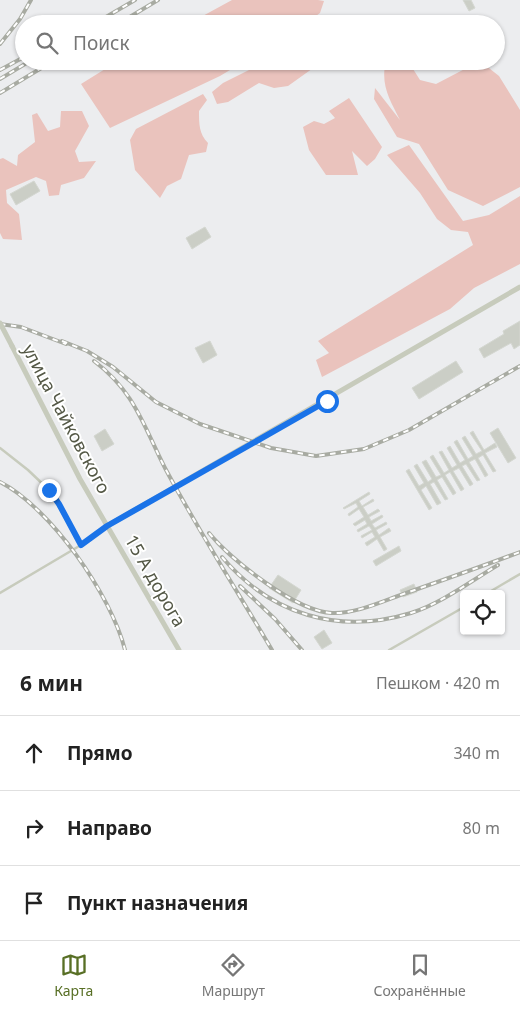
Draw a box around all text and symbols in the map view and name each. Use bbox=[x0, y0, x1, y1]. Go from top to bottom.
search box bbox=[15, 15, 505, 70]
icon: search bbox=[33, 29, 61, 57]
text: Поиск bbox=[73, 30, 129, 56]
street label: улица Чайковского bbox=[17, 340, 116, 498]
route start bbox=[316, 390, 339, 413]
route end bbox=[38, 479, 61, 502]
street label: 15 А дорога bbox=[120, 530, 192, 631]
map controls bbox=[460, 590, 505, 635]
button: locate bbox=[460, 590, 505, 635]
text: 6 мин bbox=[20, 669, 83, 697]
text: Пешком · 420 m bbox=[376, 672, 500, 694]
icon: ahead bbox=[20, 739, 48, 767]
text: Прямо bbox=[67, 740, 133, 766]
text: 340 m bbox=[453, 742, 500, 764]
icon: right bbox=[20, 814, 48, 842]
text: Направо bbox=[67, 815, 152, 841]
text: 80 m bbox=[463, 817, 500, 839]
icon: arrive bbox=[20, 889, 48, 917]
text: Пункт назначения bbox=[67, 890, 248, 916]
tab: Карта bbox=[54, 951, 93, 1000]
tab: Маршрут bbox=[202, 951, 265, 1000]
tab: Сохранённые bbox=[373, 951, 466, 1000]

